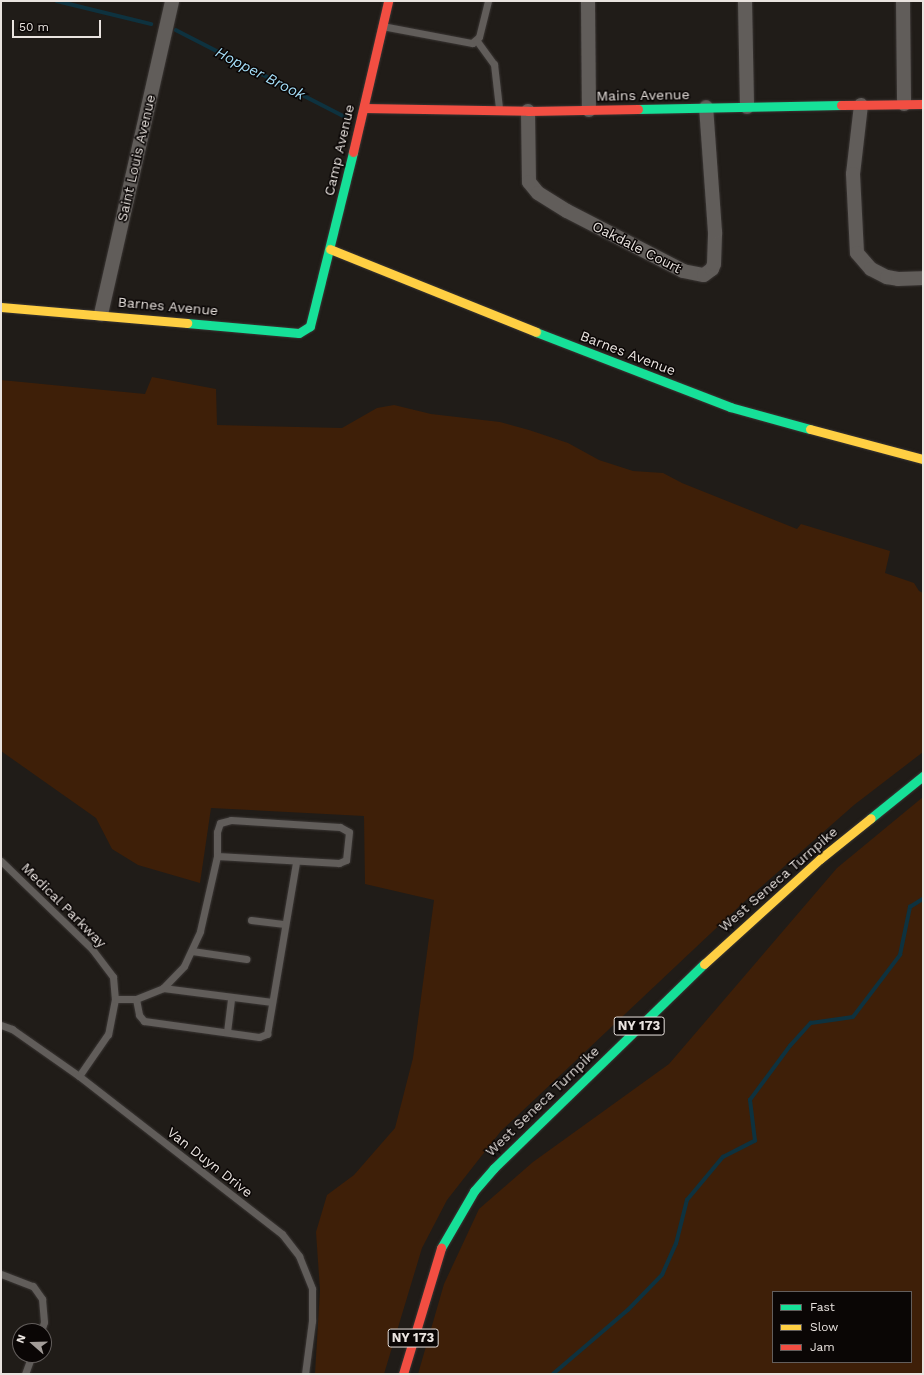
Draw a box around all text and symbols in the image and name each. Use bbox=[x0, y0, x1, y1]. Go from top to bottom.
scale bar bbox=[14, 12, 103, 38]
text: 50 m bbox=[19, 20, 49, 34]
water label: Hopper Brook bbox=[212, 44, 308, 104]
street label: Mains Avenue bbox=[596, 86, 690, 104]
street label: Saint Louis Avenue bbox=[113, 93, 159, 223]
street label: Camp Avenue bbox=[320, 102, 358, 198]
street label: Oakdale Court bbox=[590, 217, 684, 277]
street label: Barnes Avenue bbox=[117, 293, 219, 319]
street label: Barnes Avenue bbox=[578, 327, 678, 379]
street label: West Seneca Turnpike bbox=[715, 823, 841, 935]
street label: Medical Parkway bbox=[18, 859, 110, 951]
road number: NY 173 bbox=[613, 1015, 665, 1037]
street label: West Seneca Turnpike bbox=[481, 1042, 603, 1160]
street label: Van Duyn Drive bbox=[164, 1123, 256, 1201]
legend bbox=[772, 1291, 912, 1363]
text: Fast bbox=[810, 1300, 835, 1314]
text: Slow bbox=[810, 1320, 838, 1334]
north arrow bbox=[12, 1323, 52, 1363]
road number: NY 173 bbox=[387, 1327, 439, 1349]
text: N bbox=[14, 1333, 29, 1345]
text: Jam bbox=[810, 1340, 835, 1354]

